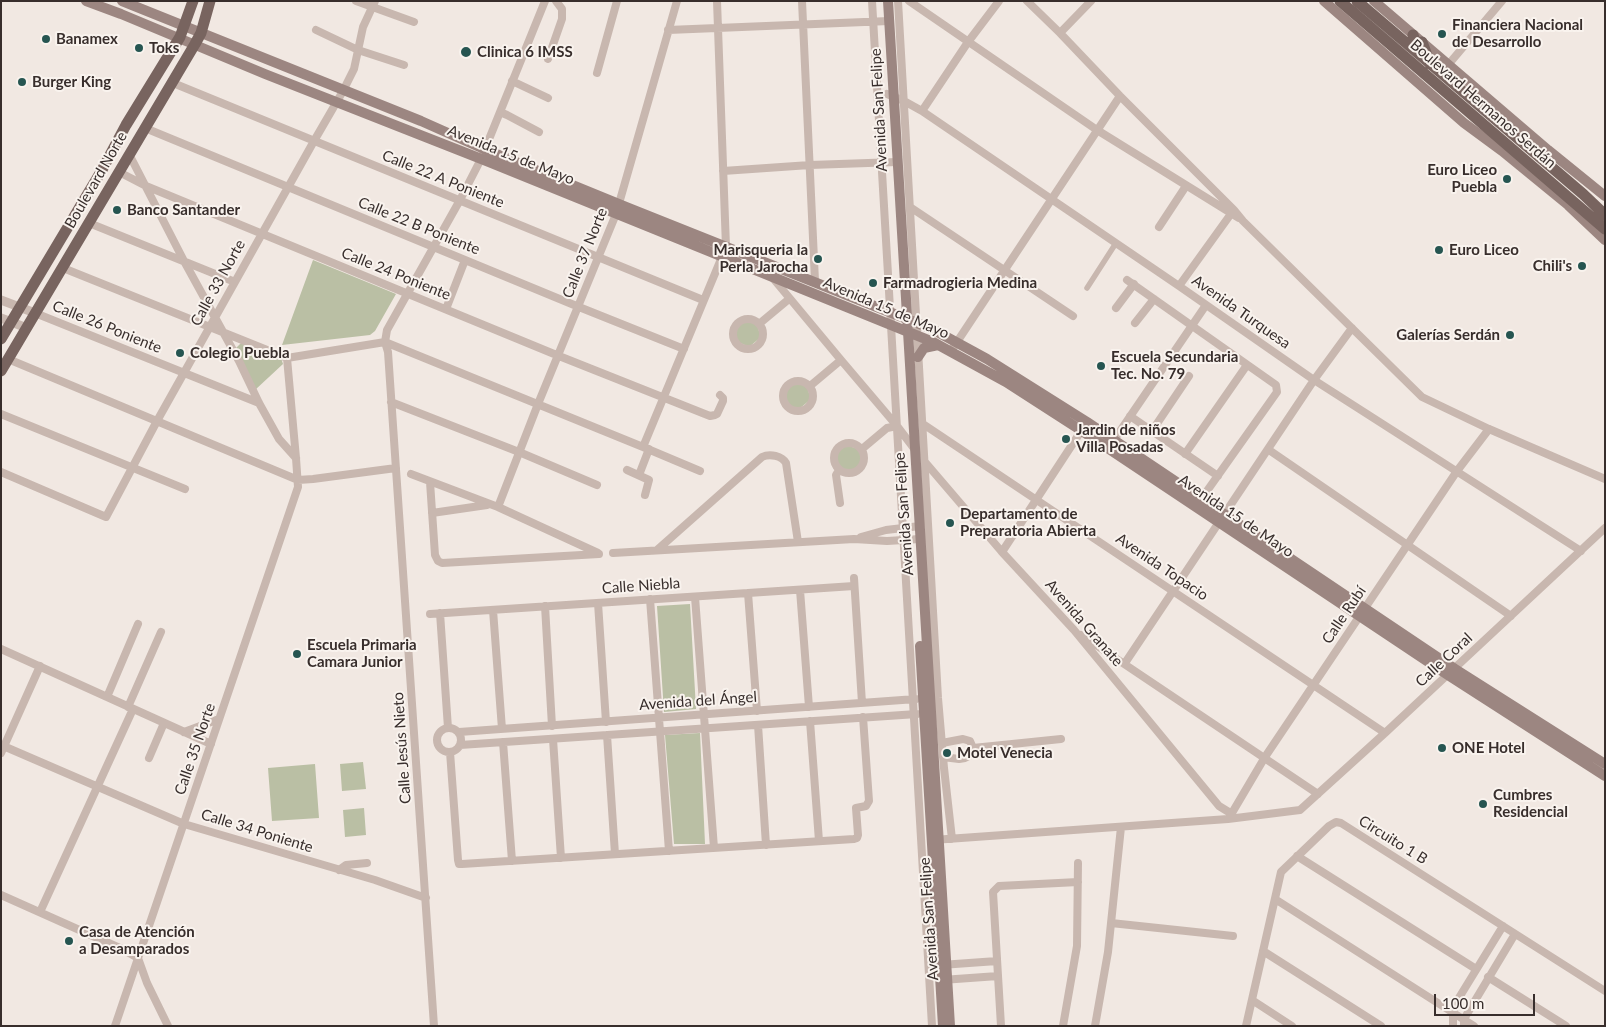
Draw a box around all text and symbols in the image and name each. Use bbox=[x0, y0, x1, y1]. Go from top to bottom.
place label: Financiera Nacional de Desarrollo bbox=[1452, 16, 1583, 51]
marker: Financiera Nacional de Desarrollo bbox=[1436, 28, 1448, 40]
place label: Banamex bbox=[56, 30, 118, 48]
marker: Banamex bbox=[40, 33, 52, 45]
street label: Boulevard Hermanos Serdán bbox=[1406, 36, 1560, 172]
place label: Toks bbox=[149, 39, 179, 57]
marker: Toks bbox=[133, 42, 145, 54]
place label: Clinica 6 IMSS bbox=[477, 43, 573, 61]
marker: Clinica 6 IMSS bbox=[459, 45, 473, 59]
street label: Avenida San Felipe bbox=[867, 48, 891, 172]
place label: Burger King bbox=[32, 73, 111, 91]
marker: Burger King bbox=[16, 76, 28, 88]
street label: Avenida 15 de Mayo bbox=[445, 121, 577, 189]
street label: Boulevard Norte bbox=[61, 128, 131, 232]
street label: Calle 22 A Poniente bbox=[379, 146, 507, 212]
place label: Euro Liceo Puebla bbox=[1427, 161, 1497, 196]
marker: Euro Liceo Puebla bbox=[1501, 173, 1513, 185]
street label: Calle 22 B Poniente bbox=[356, 193, 482, 259]
place label: Banco Santander bbox=[127, 201, 240, 219]
marker: Banco Santander bbox=[111, 204, 123, 216]
street label: Calle 37 Norte bbox=[559, 205, 611, 301]
street label: Calle 33 Norte bbox=[187, 237, 249, 329]
place label: Marisqueria la Perla Jarocha bbox=[713, 241, 808, 276]
place label: Euro Liceo bbox=[1449, 241, 1519, 259]
street label: Calle 24 Poniente bbox=[339, 244, 453, 304]
marker: Euro Liceo bbox=[1433, 244, 1445, 256]
marker: Marisqueria la Perla Jarocha bbox=[812, 253, 824, 265]
place label: Chili's bbox=[1533, 257, 1572, 275]
marker: Chili's bbox=[1576, 260, 1588, 272]
street label: Avenida Turquesa bbox=[1188, 271, 1294, 353]
street label: Avenida 15 de Mayo bbox=[820, 273, 952, 343]
place label: Farmadrogieria Medina bbox=[883, 274, 1037, 292]
marker: Farmadrogieria Medina bbox=[867, 277, 879, 289]
street label: Calle 26 Poniente bbox=[50, 297, 164, 357]
place label: Galerías Serdán bbox=[1396, 326, 1500, 344]
marker: Galerías Serdán bbox=[1504, 329, 1516, 341]
place label: Colegio Puebla bbox=[190, 344, 290, 362]
marker: Colegio Puebla bbox=[174, 347, 186, 359]
place label: Escuela Secundaria Tec. No. 79 bbox=[1111, 348, 1238, 383]
marker: Escuela Secundaria Tec. No. 79 bbox=[1095, 360, 1107, 372]
place label: Jardin de niños Villa Posadas bbox=[1076, 421, 1176, 456]
marker: Jardin de niños Villa Posadas bbox=[1060, 433, 1072, 445]
street label: Avenida San Felipe bbox=[891, 452, 917, 576]
street label: Avenida 15 de Mayo bbox=[1175, 471, 1297, 561]
place label: Departamento de Preparatoria Abierta bbox=[960, 505, 1096, 540]
marker: Departamento de Preparatoria Abierta bbox=[944, 517, 956, 529]
street label: Avenida Topacio bbox=[1112, 530, 1212, 604]
street label: Calle Niebla bbox=[601, 574, 681, 598]
street label: Avenida Granate bbox=[1041, 576, 1127, 670]
street label: Calle Rubí bbox=[1318, 583, 1370, 647]
street label: Calle Coral bbox=[1412, 629, 1476, 691]
place label: Escuela Primaria Camara Junior bbox=[307, 636, 417, 671]
marker: Escuela Primaria Camara Junior bbox=[291, 648, 303, 660]
street label: Avenida del Ángel bbox=[639, 688, 757, 714]
street label: Calle Jesús Nieto bbox=[389, 691, 415, 805]
street label: Calle 35 Norte bbox=[171, 701, 219, 797]
place label: ONE Hotel bbox=[1452, 739, 1525, 757]
marker: ONE Hotel bbox=[1436, 742, 1448, 754]
place label: Motel Venecia bbox=[957, 744, 1053, 762]
marker: Motel Venecia bbox=[941, 747, 953, 759]
place label: Cumbres Residencial bbox=[1493, 786, 1568, 821]
marker: Cumbres Residencial bbox=[1477, 798, 1489, 810]
street label: Calle 34 Poniente bbox=[199, 805, 315, 857]
street label: Circuito 1 B bbox=[1355, 812, 1431, 868]
street label: Avenida San Felipe bbox=[916, 857, 942, 981]
place label: Casa de Atención a Desamparados bbox=[79, 923, 195, 958]
marker: Casa de Atención a Desamparados bbox=[63, 935, 75, 947]
scale bar bbox=[1436, 984, 1537, 1016]
text: 100 m bbox=[1442, 994, 1484, 1012]

